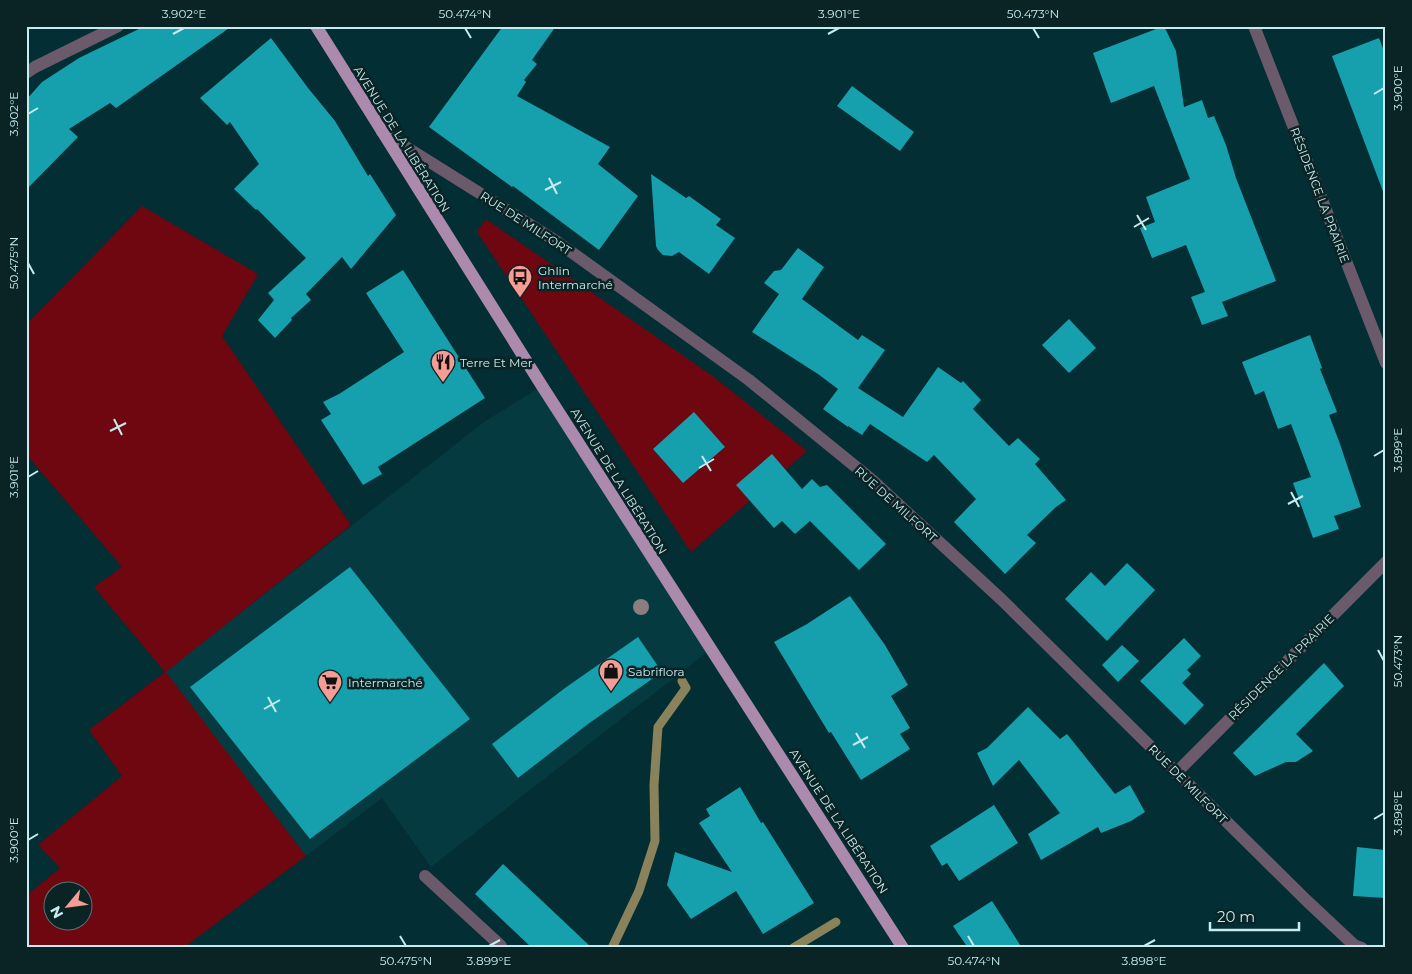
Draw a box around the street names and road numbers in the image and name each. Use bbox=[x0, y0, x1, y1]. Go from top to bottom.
street label: AVENUE DE LA LIBÉRATION bbox=[351, 63, 453, 215]
street label: RÉSIDENCE LA PRAIRIE bbox=[1287, 125, 1353, 265]
street label: RUE DE MILFORT bbox=[478, 188, 574, 258]
street label: AVENUE DE LA LIBÉRATION bbox=[568, 405, 670, 557]
street label: RUE DE MILFORT bbox=[852, 463, 940, 545]
street label: RÉSIDENCE LA PRAIRIE bbox=[1225, 611, 1337, 723]
street label: RUE DE MILFORT bbox=[1145, 741, 1231, 827]
street label: AVENUE DE LA LIBÉRATION bbox=[786, 746, 892, 896]

